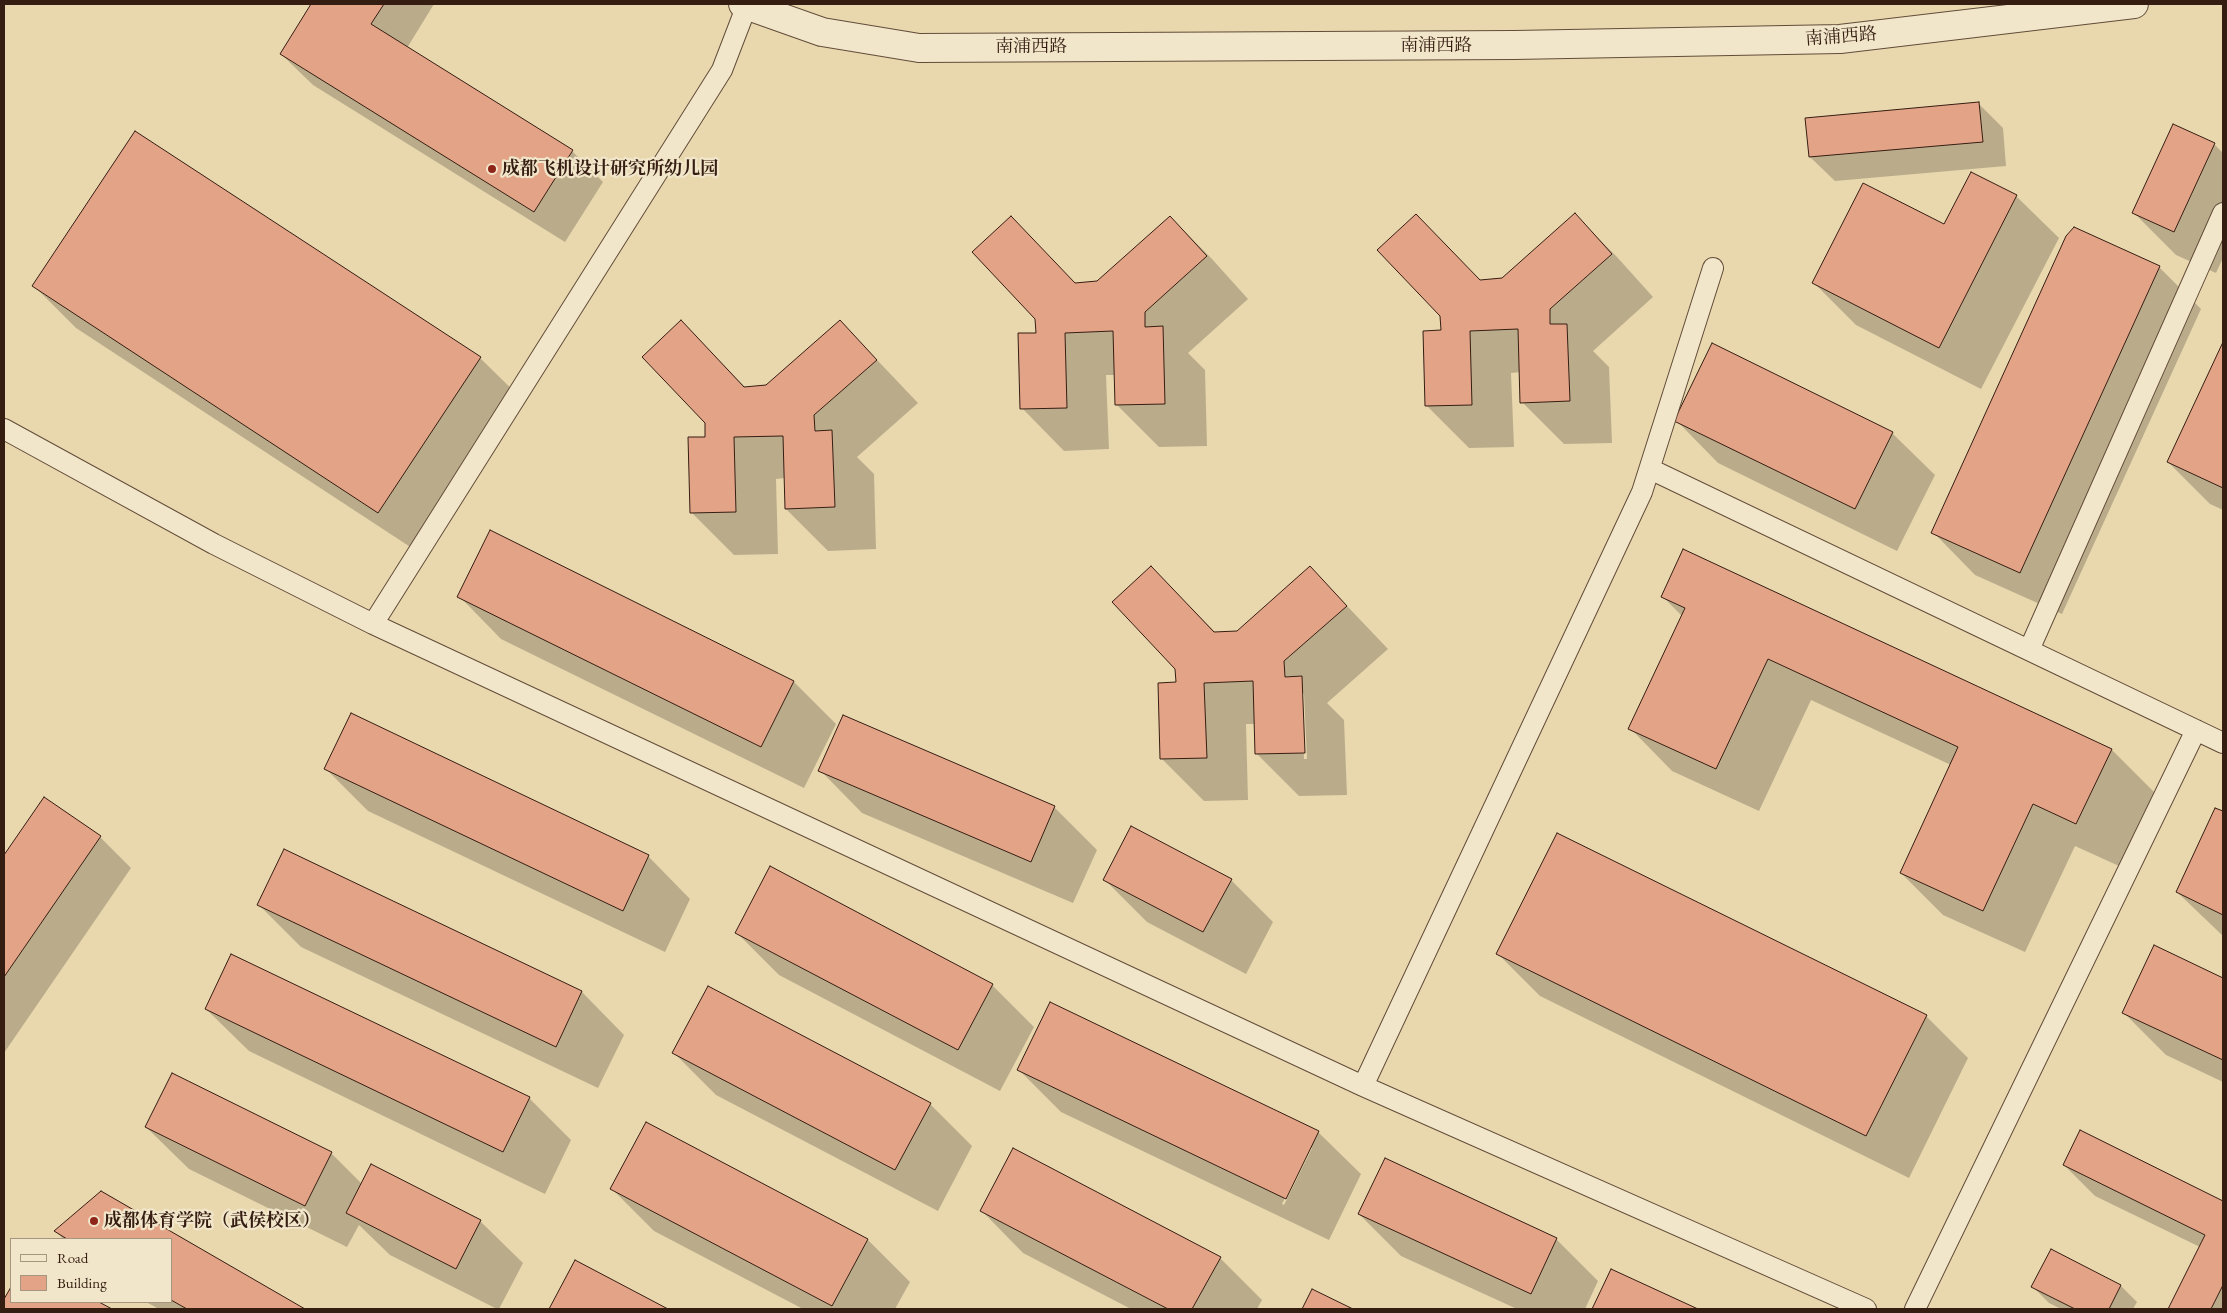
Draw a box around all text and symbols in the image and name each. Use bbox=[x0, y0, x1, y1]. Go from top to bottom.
street label: 南浦西路 bbox=[1804, 24, 1878, 50]
street label: 南浦西路 bbox=[1400, 35, 1472, 57]
street label: 南浦西路 bbox=[995, 36, 1067, 58]
place label: 成都飞机设计研究所幼儿园 bbox=[502, 158, 718, 180]
marker: 成都飞机设计研究所幼儿园 bbox=[486, 163, 498, 175]
place label: 成都体育学院（武侯校区） bbox=[104, 1210, 320, 1232]
marker: 成都体育学院（武侯校区） bbox=[88, 1215, 100, 1227]
legend bbox=[10, 1238, 172, 1303]
text: Road bbox=[57, 1248, 88, 1267]
text: Building bbox=[57, 1273, 107, 1292]

